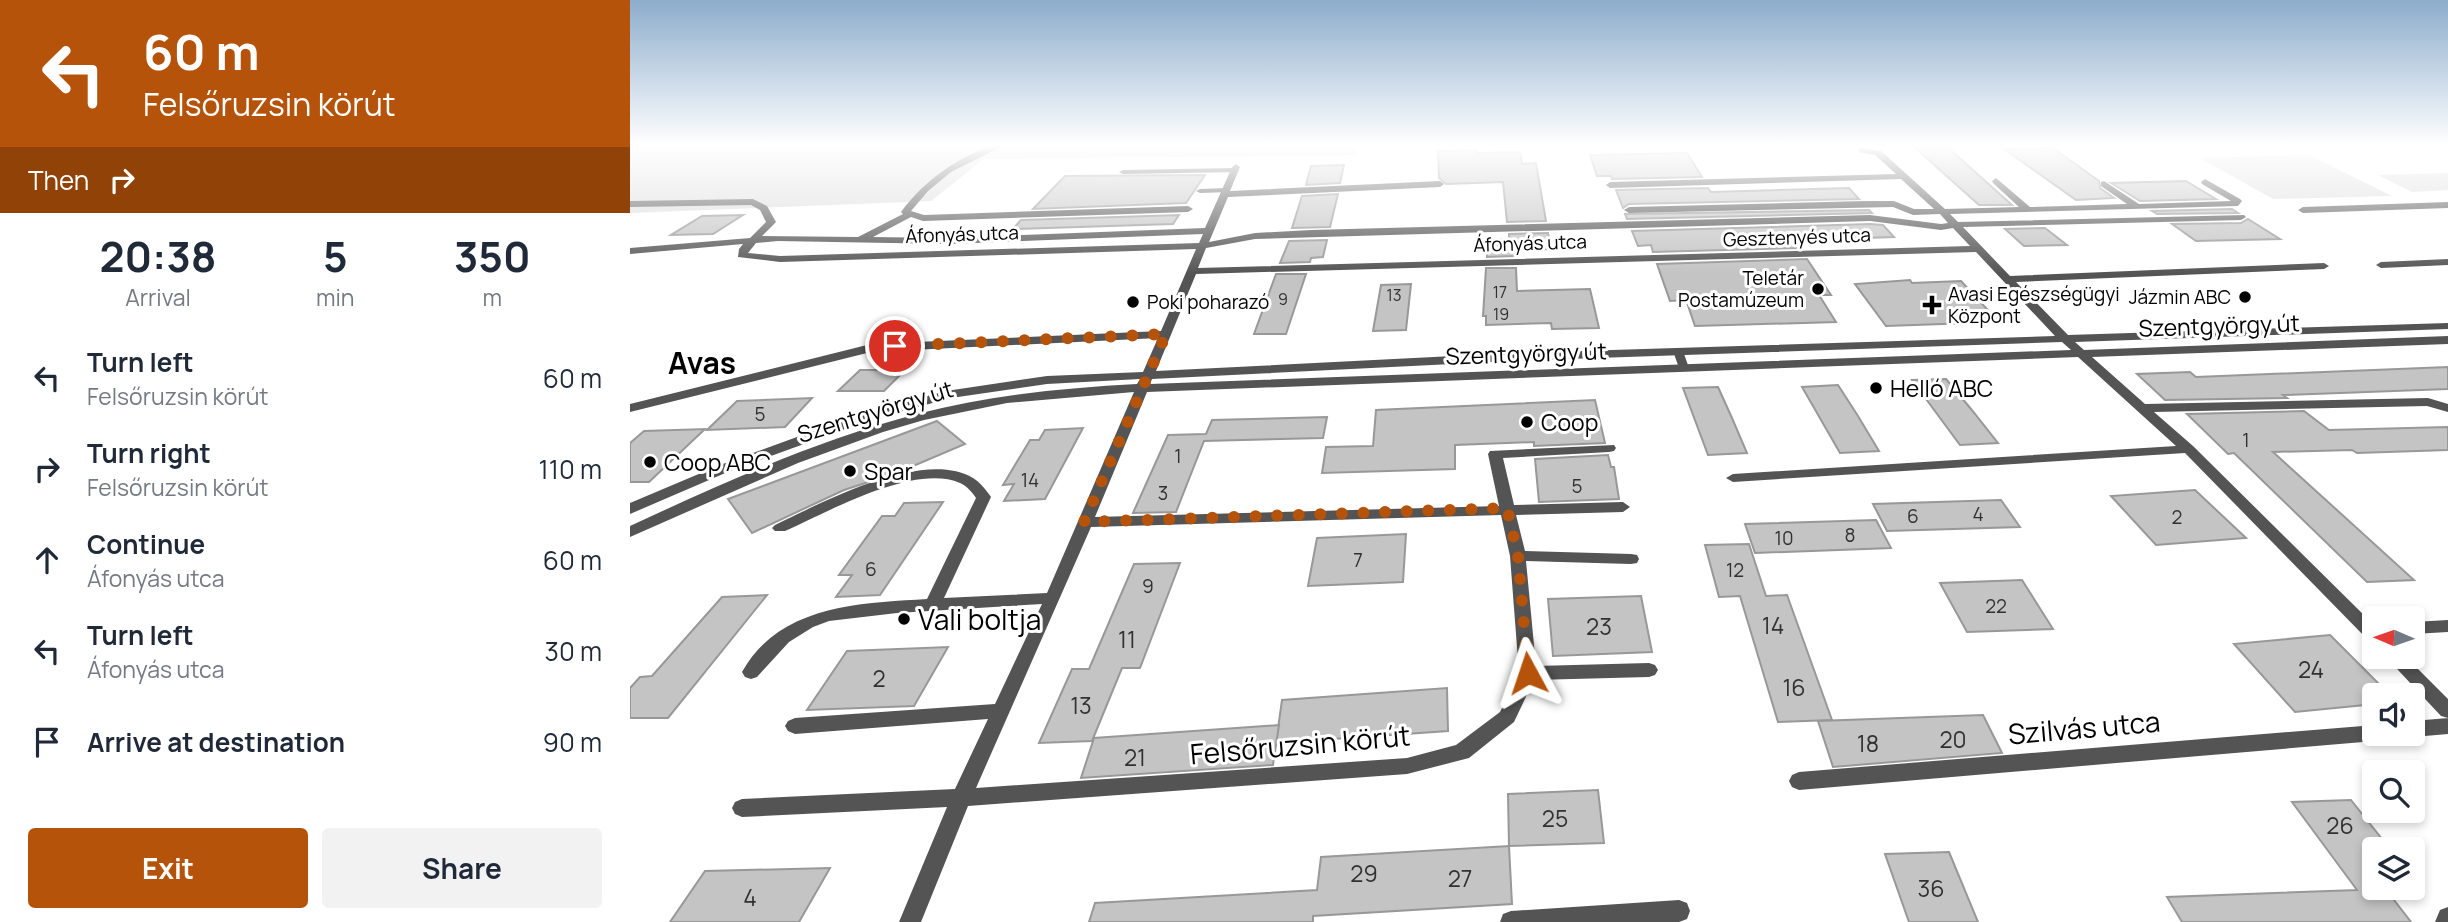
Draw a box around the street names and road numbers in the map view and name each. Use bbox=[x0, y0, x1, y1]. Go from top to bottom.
street label: Áfonyás utca bbox=[905, 219, 1019, 249]
street label: Gesztenyés utca bbox=[1723, 221, 1871, 253]
street label: Áfonyás utca bbox=[1473, 228, 1587, 258]
street label: Szentgyörgy út bbox=[2138, 306, 2300, 344]
street label: Szentgyörgy út bbox=[1445, 334, 1607, 372]
street label: Szentgyörgy út bbox=[793, 372, 957, 450]
street label: Szilvás utca bbox=[2006, 701, 2162, 753]
street label: Felsőruzsin körút bbox=[1188, 715, 1412, 773]

